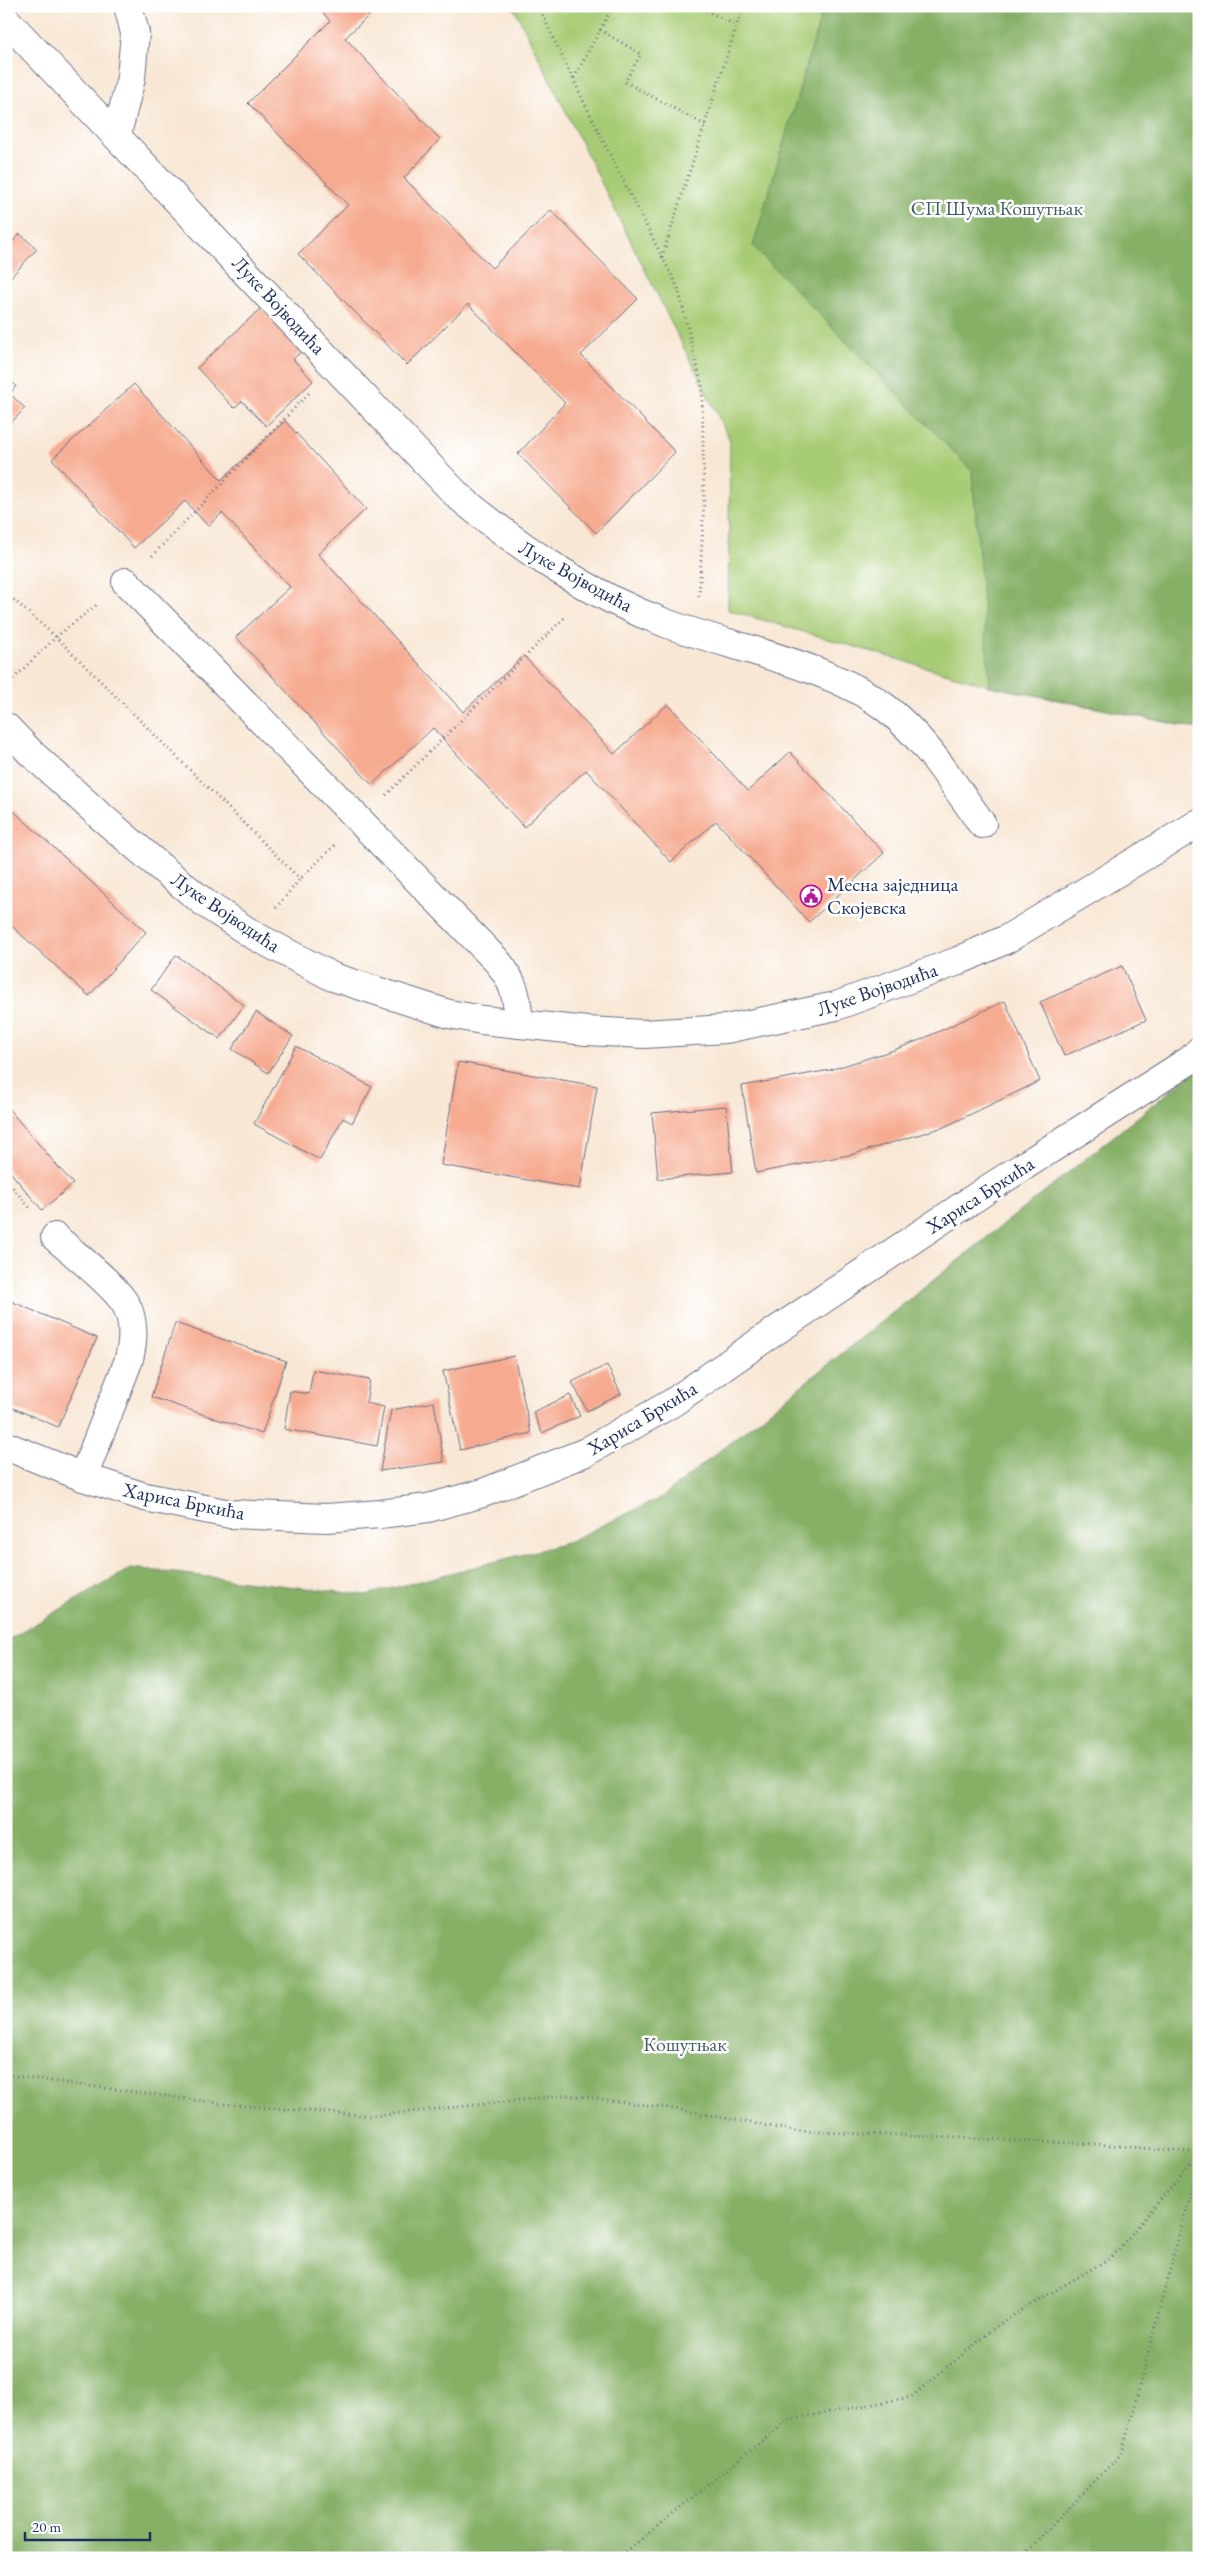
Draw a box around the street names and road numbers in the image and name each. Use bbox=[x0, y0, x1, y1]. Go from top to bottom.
street label: Луке Војводића bbox=[227, 250, 331, 360]
street label: Луке Војводића bbox=[515, 534, 637, 618]
street label: Луке Војводића bbox=[167, 866, 286, 958]
street label: Луке Војводића bbox=[813, 956, 941, 1022]
street label: Хариса Бркића bbox=[920, 1150, 1039, 1240]
street label: Хариса Бркића bbox=[582, 1375, 702, 1461]
street label: Хариса Бркића bbox=[120, 1476, 247, 1526]

